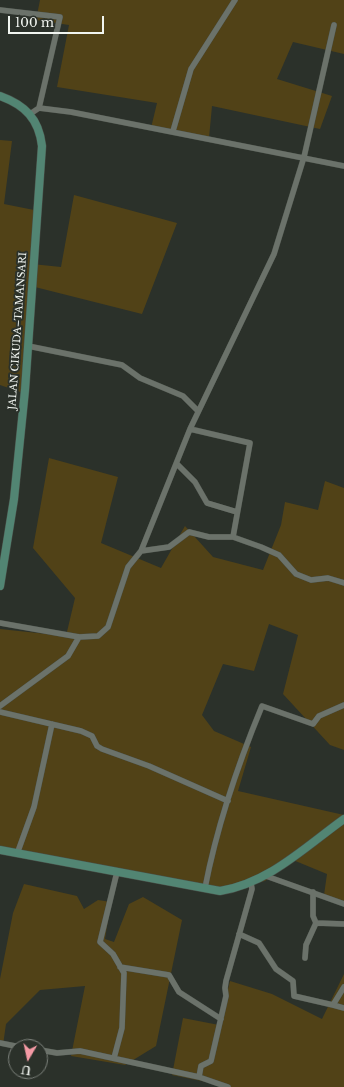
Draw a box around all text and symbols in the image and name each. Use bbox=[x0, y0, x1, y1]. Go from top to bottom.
scale bar bbox=[10, 8, 106, 34]
text: 100 m bbox=[15, 15, 54, 30]
street label: JALAN CIKUDA–TAMANSARI bbox=[6, 252, 30, 410]
north arrow bbox=[8, 1039, 48, 1079]
text: U bbox=[20, 1062, 32, 1078]

